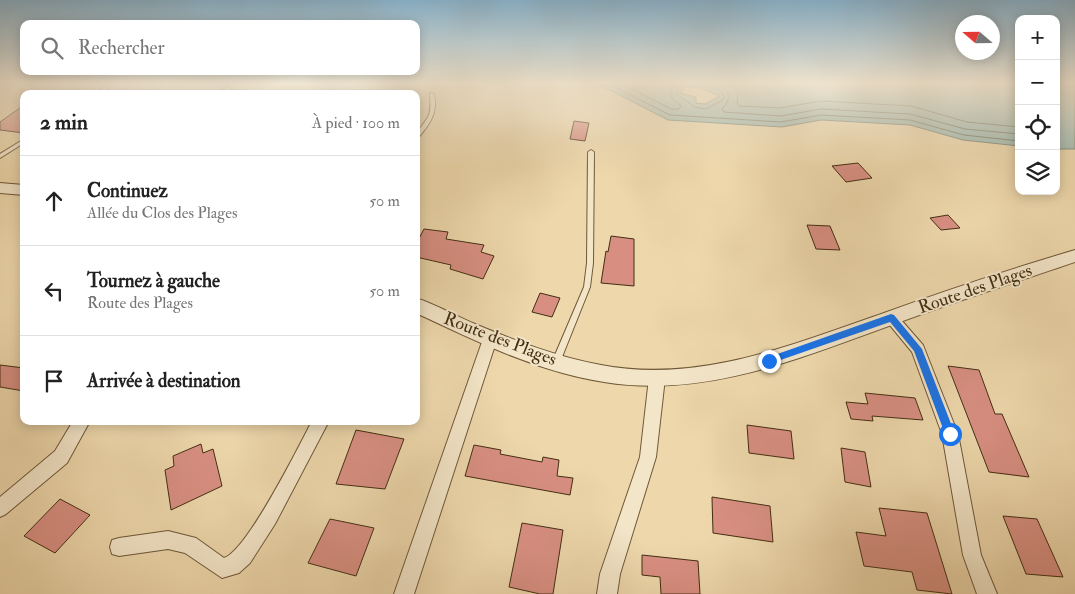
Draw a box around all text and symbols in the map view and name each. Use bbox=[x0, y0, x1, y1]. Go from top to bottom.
north arrow bbox=[955, 15, 1000, 60]
map controls bbox=[1015, 15, 1060, 195]
button: + bbox=[1015, 15, 1060, 60]
search box bbox=[20, 20, 420, 75]
icon: search bbox=[38, 34, 66, 62]
text: Rechercher bbox=[78, 36, 165, 60]
button: − bbox=[1015, 60, 1060, 105]
button: locate bbox=[1015, 105, 1060, 150]
text: 2 min bbox=[40, 109, 88, 136]
text: À pied · 100 m bbox=[312, 113, 400, 133]
button: layers bbox=[1015, 150, 1060, 195]
text: Continuez bbox=[87, 179, 168, 203]
icon: ahead bbox=[40, 187, 68, 215]
text: 50 m bbox=[369, 191, 400, 211]
text: Allée du Clos des Plages bbox=[87, 203, 237, 223]
street label: Route des Plages bbox=[915, 259, 1035, 319]
text: Tournez à gauche bbox=[87, 269, 220, 293]
icon: left bbox=[40, 277, 68, 305]
text: 50 m bbox=[369, 281, 400, 301]
text: Route des Plages bbox=[87, 293, 193, 313]
street label: Route des Plages bbox=[440, 307, 560, 371]
route end bbox=[758, 350, 781, 373]
icon: arrive bbox=[40, 367, 68, 395]
text: Arrivée à destination bbox=[87, 369, 241, 393]
route start bbox=[939, 423, 962, 446]

